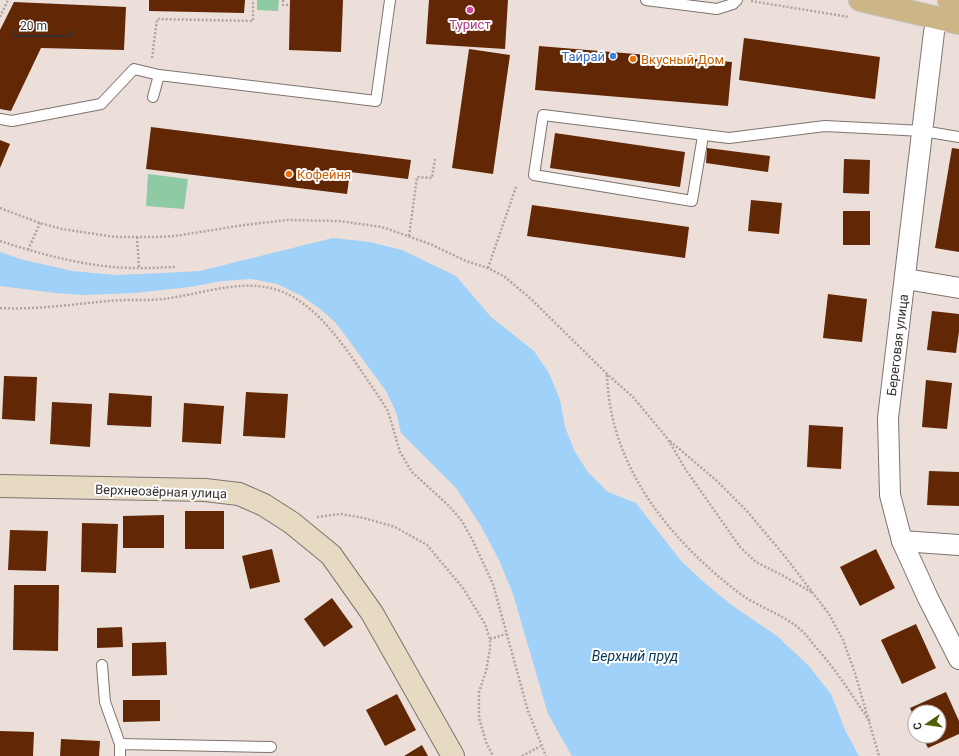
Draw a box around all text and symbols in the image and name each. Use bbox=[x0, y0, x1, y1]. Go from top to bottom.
marker: Турист bbox=[465, 5, 475, 15]
scale bar bbox=[14, 12, 70, 38]
place label: Турист bbox=[449, 17, 491, 32]
text: 20 m bbox=[20, 19, 47, 33]
place label: Тайрай bbox=[562, 49, 605, 64]
marker: Тайрай bbox=[608, 51, 618, 61]
place label: Вкусный Дом bbox=[641, 52, 724, 67]
marker: Вкусный Дом bbox=[628, 54, 638, 64]
place label: Кофейня bbox=[297, 167, 351, 182]
marker: Кофейня bbox=[284, 169, 294, 179]
street label: Береговая улица bbox=[884, 293, 911, 397]
street label: Верхнеозёрная улица bbox=[95, 482, 227, 501]
water label: Верхний пруд bbox=[592, 648, 678, 664]
north arrow bbox=[907, 704, 947, 744]
text: С bbox=[911, 721, 925, 731]

